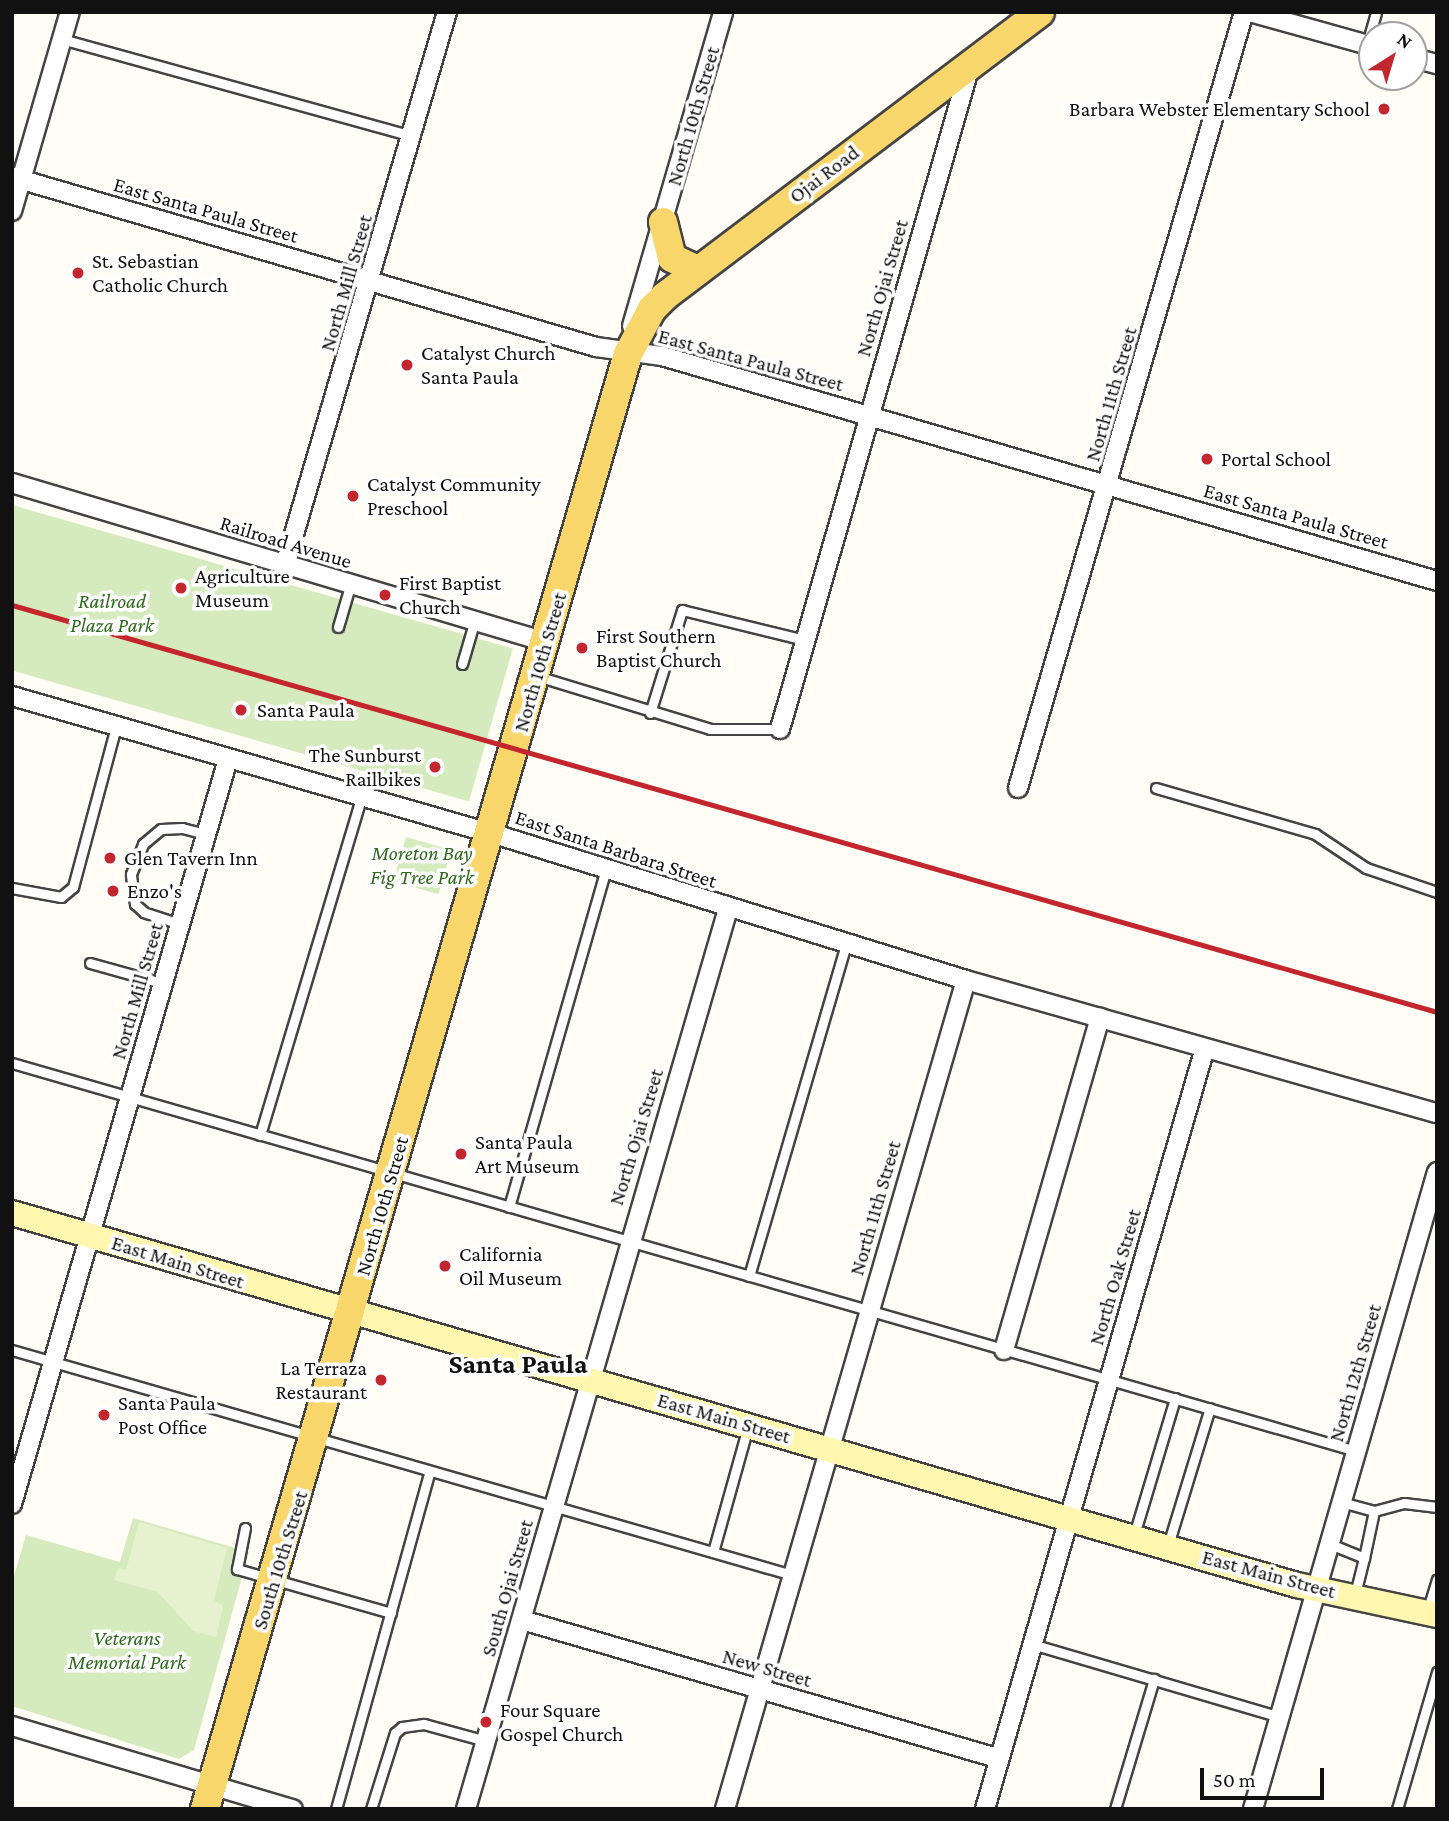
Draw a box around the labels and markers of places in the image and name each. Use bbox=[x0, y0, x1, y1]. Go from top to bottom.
place label: Barbara Webster Elementary School bbox=[1069, 96, 1370, 122]
marker: Barbara Webster Elementary School bbox=[1376, 101, 1392, 117]
place label: St. Sebastian Catholic Church bbox=[92, 248, 228, 298]
marker: St. Sebastian Catholic Church bbox=[70, 265, 86, 281]
place label: Catalyst Church Santa Paula bbox=[421, 340, 555, 390]
marker: Catalyst Church Santa Paula bbox=[399, 357, 415, 373]
place label: Portal School bbox=[1221, 446, 1331, 472]
marker: Portal School bbox=[1199, 451, 1215, 467]
place label: Catalyst Community Preschool bbox=[367, 471, 541, 521]
marker: Catalyst Community Preschool bbox=[345, 488, 361, 504]
place label: Agriculture Museum bbox=[195, 563, 290, 613]
place label: First Baptist Church bbox=[399, 570, 501, 620]
marker: Agriculture Museum bbox=[173, 580, 189, 596]
marker: First Baptist Church bbox=[377, 587, 393, 603]
place label: First Southern Baptist Church bbox=[596, 623, 722, 673]
marker: First Southern Baptist Church bbox=[574, 640, 590, 656]
place label: Santa Paula bbox=[257, 697, 355, 723]
marker: Santa Paula bbox=[231, 700, 251, 720]
place label: The Sunburst Railbikes bbox=[308, 742, 421, 792]
marker: The Sunburst Railbikes bbox=[427, 759, 443, 775]
place label: Glen Tavern Inn bbox=[124, 845, 258, 871]
marker: Glen Tavern Inn bbox=[102, 850, 118, 866]
place label: Enzo's bbox=[127, 878, 182, 904]
marker: Enzo's bbox=[105, 883, 121, 899]
place label: Santa Paula Art Museum bbox=[475, 1129, 579, 1179]
marker: Santa Paula Art Museum bbox=[453, 1146, 469, 1162]
place label: California Oil Museum bbox=[459, 1241, 562, 1291]
marker: California Oil Museum bbox=[437, 1258, 453, 1274]
place label: La Terraza Restaurant bbox=[275, 1355, 367, 1405]
marker: La Terraza Restaurant bbox=[373, 1372, 389, 1388]
place label: Santa Paula Post Office bbox=[118, 1390, 216, 1440]
marker: Santa Paula Post Office bbox=[96, 1407, 112, 1423]
place label: Four Square Gospel Church bbox=[500, 1697, 623, 1747]
marker: Four Square Gospel Church bbox=[478, 1714, 494, 1730]

